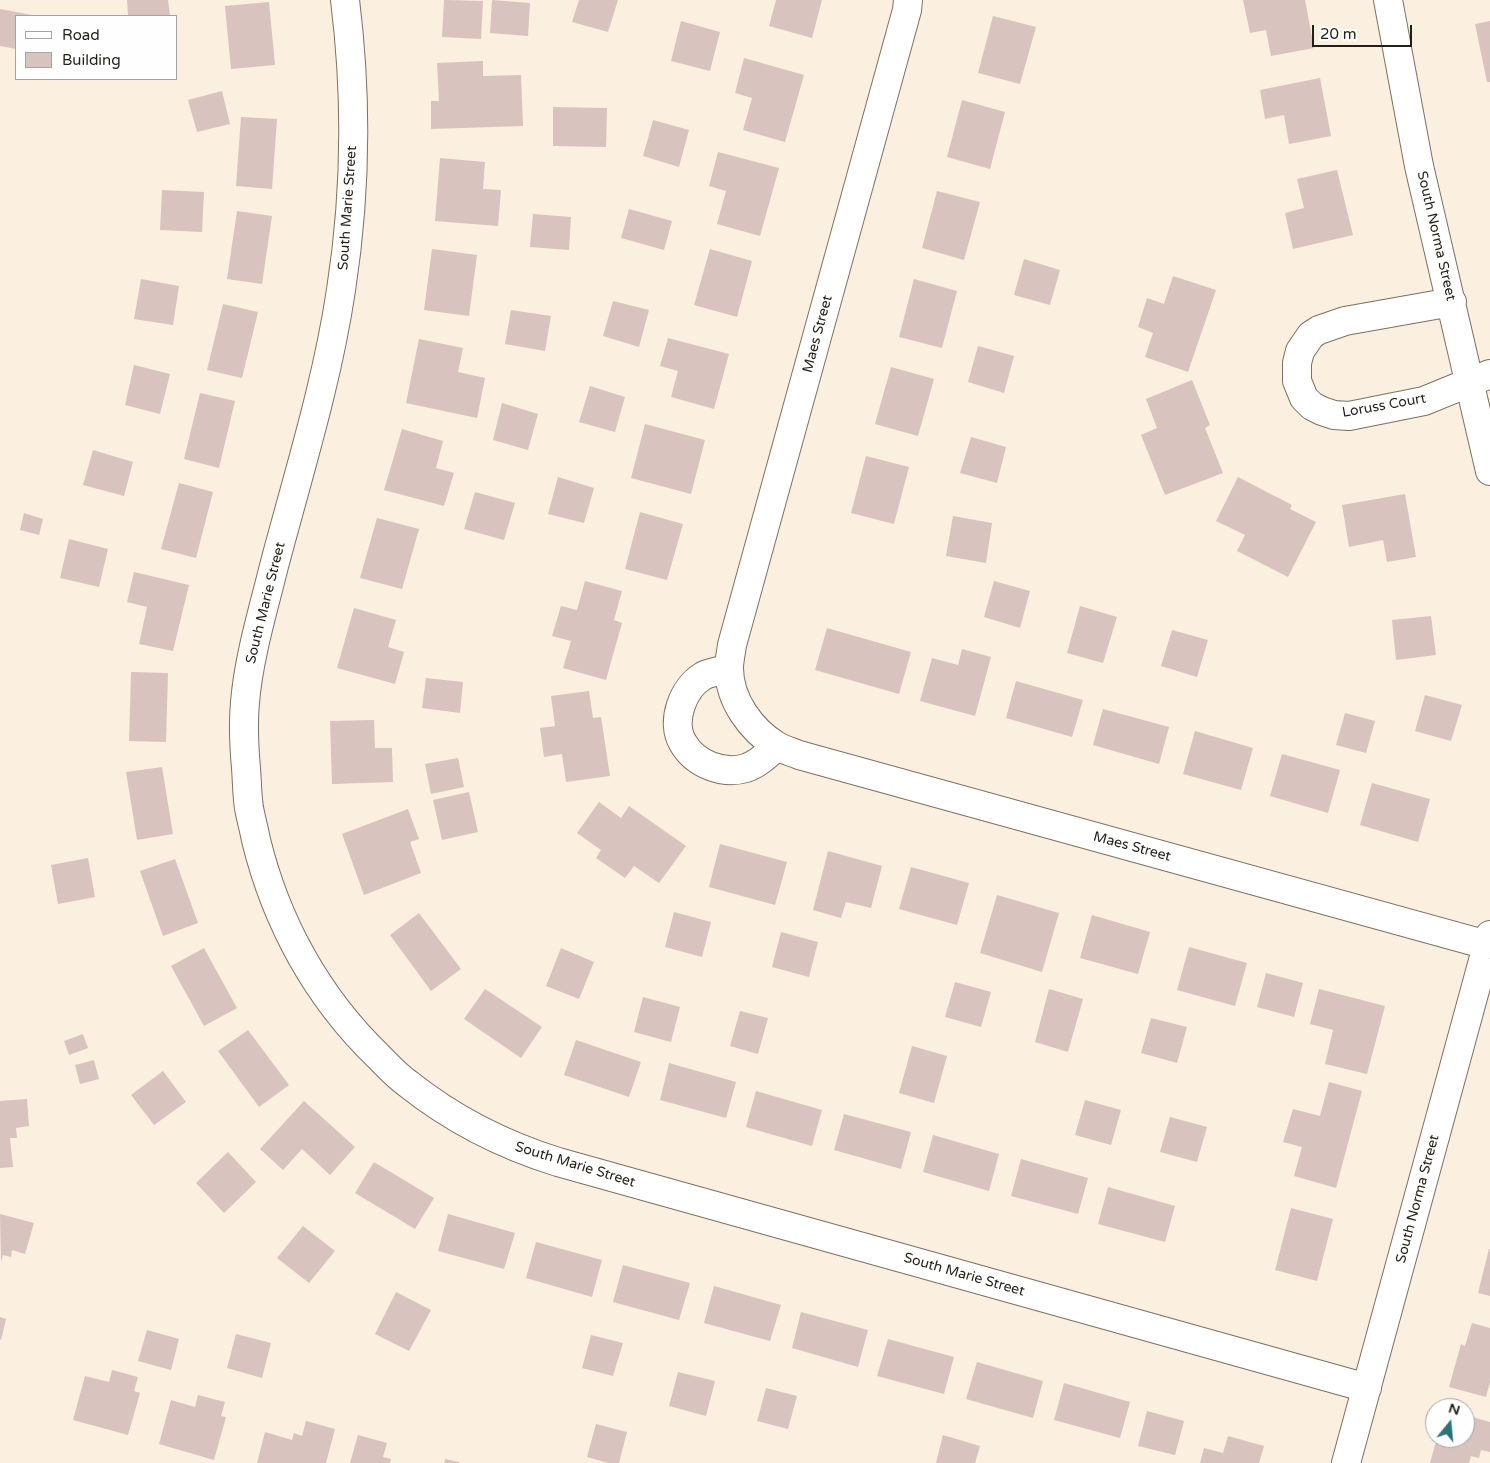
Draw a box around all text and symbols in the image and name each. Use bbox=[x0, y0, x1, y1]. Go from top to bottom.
legend bbox=[15, 15, 178, 80]
scale bar bbox=[1315, 15, 1415, 47]
text: 20 m bbox=[1320, 25, 1357, 43]
text: Road bbox=[62, 26, 100, 44]
text: Building bbox=[62, 51, 121, 69]
street label: South Marie Street bbox=[335, 145, 361, 271]
street label: South Norma Street bbox=[1413, 170, 1459, 302]
street label: Maes Street bbox=[800, 293, 836, 375]
street label: Loruss Court bbox=[1341, 390, 1427, 422]
street label: South Marie Street bbox=[243, 540, 289, 666]
street label: Maes Street bbox=[1091, 829, 1173, 865]
street label: South Norma Street bbox=[1393, 1133, 1443, 1265]
street label: South Marie Street bbox=[513, 1139, 637, 1191]
street label: South Marie Street bbox=[902, 1250, 1026, 1300]
north arrow bbox=[1425, 1398, 1475, 1448]
text: N bbox=[1446, 1399, 1462, 1419]

